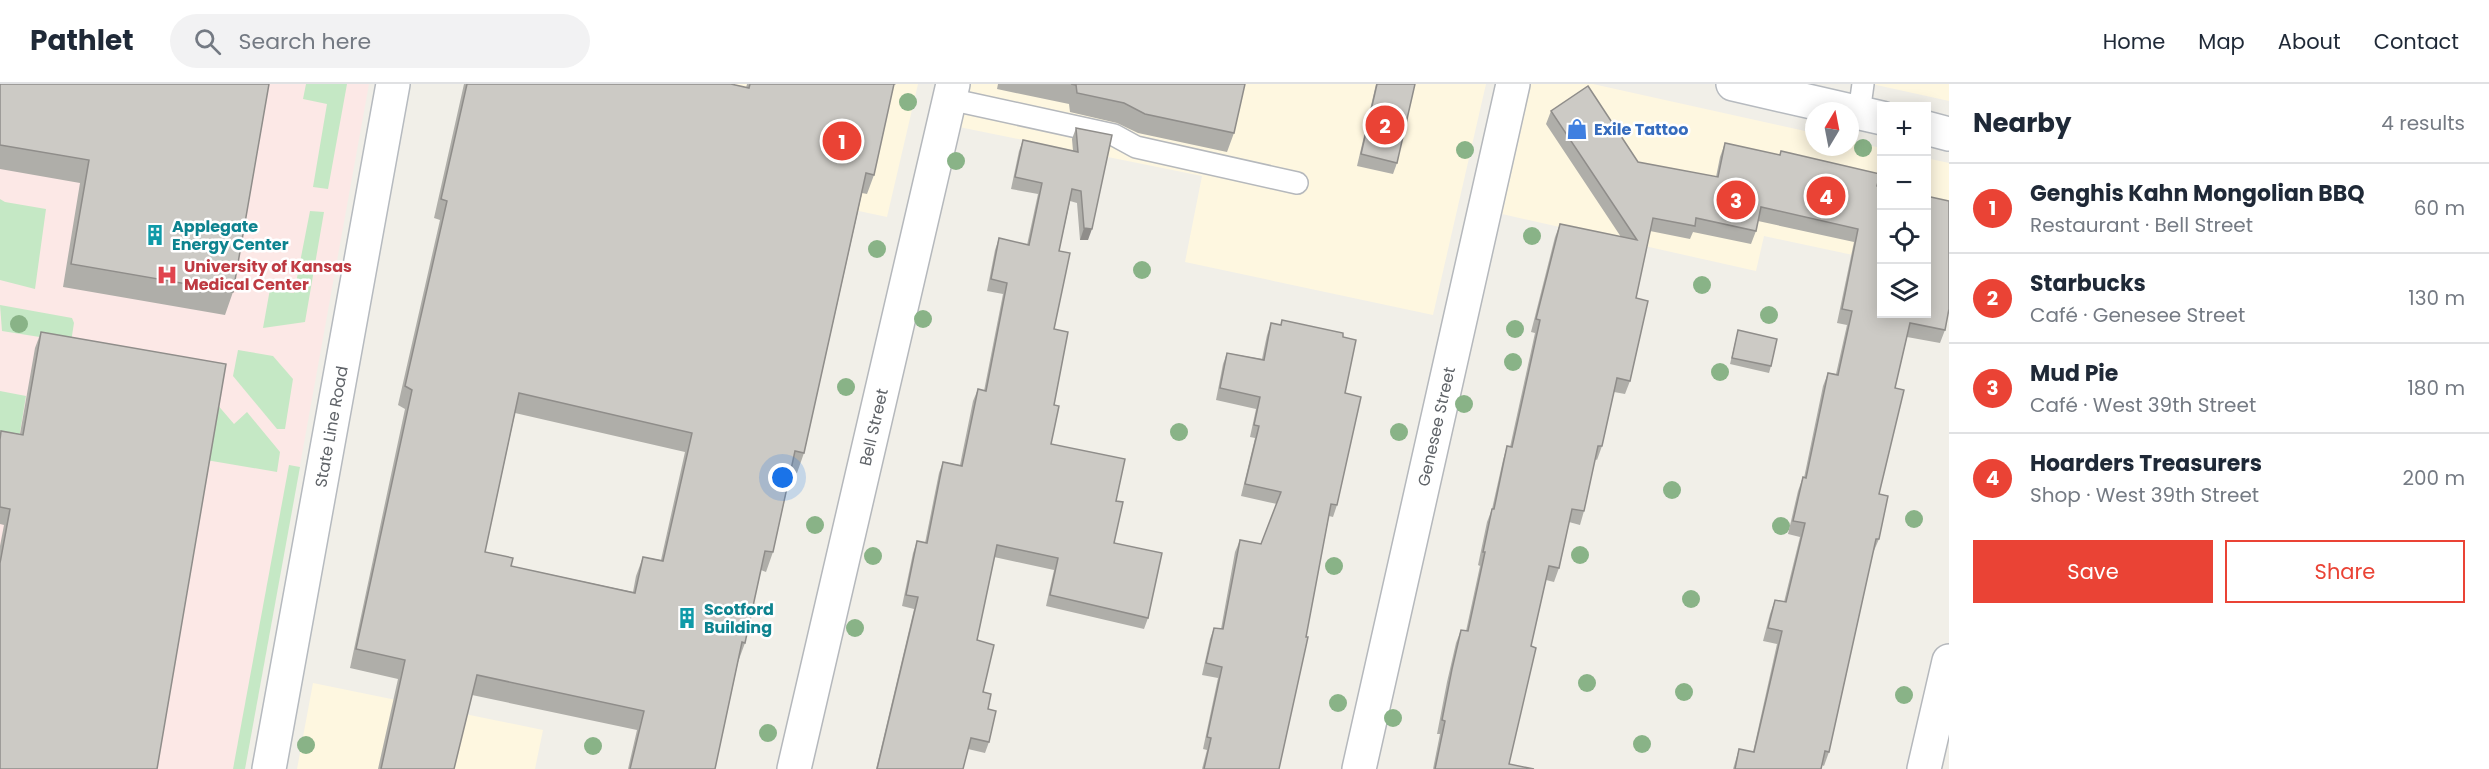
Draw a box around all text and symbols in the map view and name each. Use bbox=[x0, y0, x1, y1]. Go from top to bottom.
search box bbox=[170, 14, 590, 68]
text: Pathlet bbox=[30, 21, 134, 60]
icon: search bbox=[191, 25, 224, 58]
text: Search here bbox=[239, 26, 371, 57]
text: Home bbox=[2103, 27, 2165, 56]
text: Map bbox=[2198, 27, 2245, 56]
text: About bbox=[2278, 27, 2341, 56]
text: Contact bbox=[2374, 27, 2459, 56]
pin: 2 bbox=[1366, 102, 1404, 147]
north arrow bbox=[1805, 102, 1859, 156]
map controls bbox=[1877, 102, 1931, 318]
button: + bbox=[1877, 102, 1931, 156]
text: Nearby bbox=[1973, 105, 2071, 141]
text: 4 results bbox=[2381, 109, 2465, 137]
shop icon: Exile Tattoo bbox=[1565, 117, 1589, 141]
pin: 1 bbox=[822, 118, 862, 164]
place label: Exile Tattoo bbox=[1594, 118, 1688, 141]
button: − bbox=[1877, 156, 1931, 210]
pin: 4 bbox=[1806, 174, 1846, 218]
pin: 3 bbox=[1716, 178, 1756, 222]
text: Genghis Kahn Mongolian BBQ bbox=[2030, 178, 2365, 209]
text: 1 bbox=[1989, 194, 1996, 222]
text: 60 m bbox=[2414, 194, 2465, 222]
button: locate bbox=[1877, 210, 1931, 264]
text: Restaurant · Bell Street bbox=[2030, 211, 2253, 239]
place label: Applegate Energy Center bbox=[172, 215, 289, 256]
building icon: Applegate Energy Center bbox=[143, 223, 167, 247]
place label: University of Kansas Medical Center bbox=[184, 255, 352, 296]
hospital icon: University of Kansas Medical Center bbox=[155, 263, 179, 287]
button: layers bbox=[1877, 264, 1931, 318]
text: Starbucks bbox=[2030, 268, 2146, 299]
text: 2 bbox=[1987, 284, 1998, 312]
text: 130 m bbox=[2408, 284, 2465, 312]
text: Café · Genesee Street bbox=[2030, 301, 2245, 329]
text: Mud Pie bbox=[2030, 358, 2118, 389]
street label: State Line Road bbox=[309, 364, 353, 489]
street label: Genesee Street bbox=[1411, 364, 1461, 489]
text: 3 bbox=[1986, 374, 1999, 402]
text: 180 m bbox=[2407, 374, 2465, 402]
street label: Bell Street bbox=[853, 386, 894, 468]
text: Café · West 39th Street bbox=[2030, 391, 2256, 419]
text: Hoarders Treasurers bbox=[2030, 448, 2262, 479]
your location bbox=[768, 463, 797, 492]
text: 4 bbox=[1986, 464, 1999, 492]
text: 200 m bbox=[2402, 464, 2465, 492]
text: Shop · West 39th Street bbox=[2030, 481, 2259, 509]
button: Save bbox=[1973, 540, 2213, 603]
button: Share bbox=[2225, 540, 2465, 603]
place label: Scotford Building bbox=[704, 598, 774, 639]
building icon: Scotford Building bbox=[675, 606, 699, 630]

